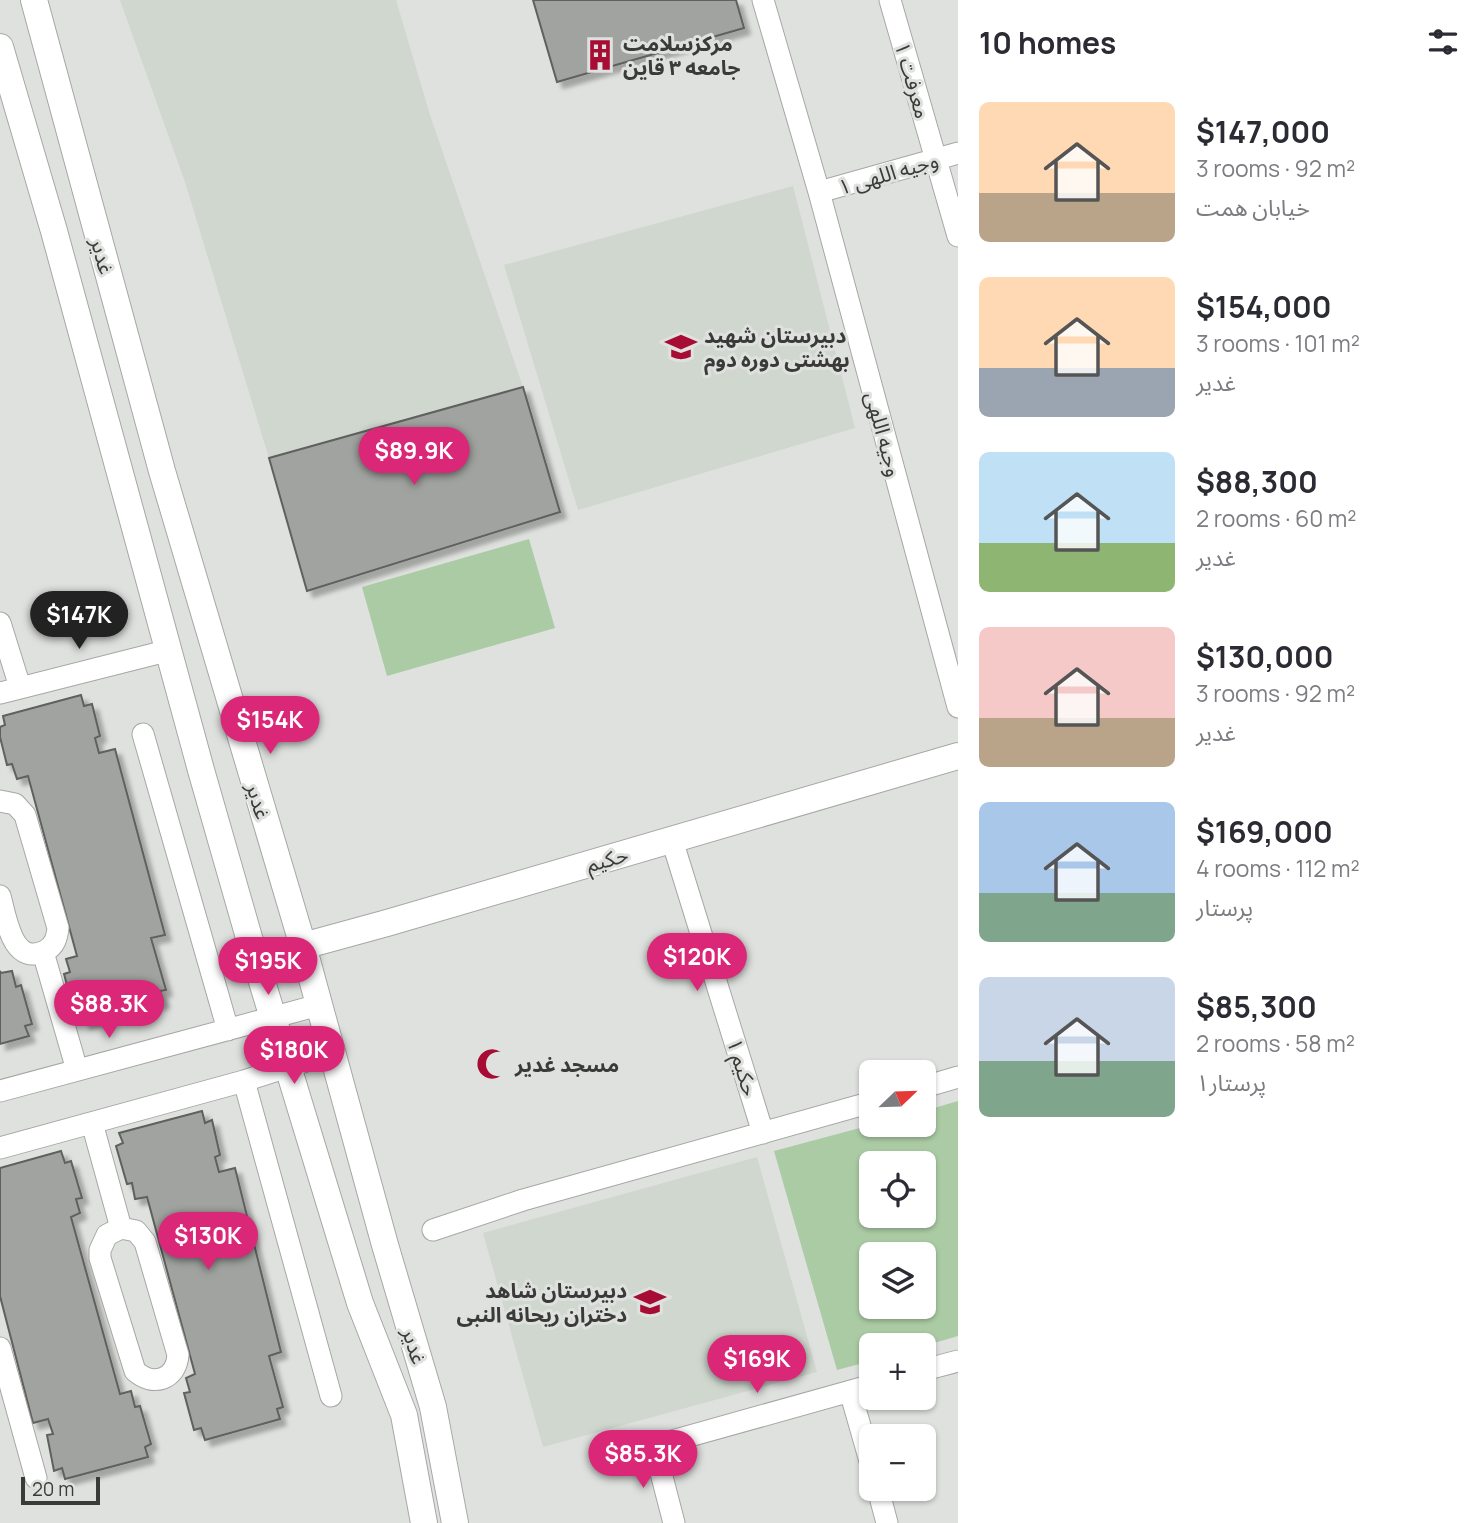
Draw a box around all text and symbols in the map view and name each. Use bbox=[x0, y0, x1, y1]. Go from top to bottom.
text: 10 homes bbox=[979, 22, 1116, 63]
icon: filters bbox=[1424, 23, 1462, 61]
place label: مرکزسلامت جامعه ۳ قاین bbox=[623, 29, 741, 81]
building icon: مرکزسلامت جامعه ۳ قاین bbox=[583, 38, 617, 72]
street label: معرفت ۱ bbox=[889, 39, 937, 121]
text: $147,000 bbox=[1196, 111, 1330, 152]
icon: home bbox=[1035, 130, 1119, 214]
street label: وجیه اللهی ۱ bbox=[835, 145, 941, 201]
text: 3 rooms · 92 m² bbox=[1196, 152, 1355, 184]
text: خیابان همت bbox=[1196, 191, 1310, 223]
street label: غدیر bbox=[85, 234, 121, 277]
text: $154,000 bbox=[1196, 286, 1332, 327]
icon: home bbox=[1035, 305, 1119, 389]
place label: دبیرستان شهید بهشتی دوره دوم bbox=[704, 321, 850, 376]
text: 3 rooms · 101 m² bbox=[1196, 327, 1360, 359]
school or university icon: دبیرستان شهید بهشتی دوره دوم bbox=[664, 330, 698, 364]
text: غدیر bbox=[1196, 366, 1236, 398]
street label: وجیه اللهی bbox=[859, 388, 909, 480]
pin: $89.9K bbox=[357, 428, 471, 487]
text: $89.9K bbox=[375, 434, 453, 466]
text: $88,300 bbox=[1196, 461, 1318, 502]
icon: home bbox=[1035, 480, 1119, 564]
text: 2 rooms · 60 m² bbox=[1196, 502, 1357, 534]
text: غدیر bbox=[1196, 541, 1236, 573]
pin: $147K bbox=[30, 592, 128, 651]
text: $147K bbox=[46, 598, 112, 630]
text: $130,000 bbox=[1196, 636, 1334, 677]
icon: home bbox=[1035, 655, 1119, 739]
text: 3 rooms · 92 m² bbox=[1196, 677, 1355, 709]
pin: $154K bbox=[221, 696, 319, 756]
text: $154K bbox=[237, 703, 303, 735]
text: غدیر bbox=[1196, 716, 1236, 748]
street label: غدیر bbox=[240, 779, 277, 822]
text: $169,000 bbox=[1196, 811, 1333, 852]
icon: home bbox=[1035, 830, 1119, 914]
street label: حکیم bbox=[583, 840, 632, 880]
text: 4 rooms · 112 m² bbox=[1196, 852, 1360, 884]
text: پرستار bbox=[1196, 891, 1253, 923]
pin: $120K bbox=[648, 934, 746, 993]
pin: $195K bbox=[219, 937, 317, 997]
text: $120K bbox=[663, 940, 731, 972]
text: $195K bbox=[234, 944, 302, 976]
pin: $88.3K bbox=[52, 981, 166, 1040]
text: $85,300 bbox=[1196, 986, 1317, 1027]
text: $88.3K bbox=[70, 987, 148, 1019]
icon: home bbox=[1035, 1005, 1119, 1089]
pin: $180K bbox=[245, 1026, 343, 1086]
text: 2 rooms · 58 m² bbox=[1196, 1027, 1355, 1059]
text: $180K bbox=[260, 1033, 328, 1065]
street label: حکیم ۱ bbox=[719, 1035, 765, 1100]
mosque icon: مسجد غدیر bbox=[475, 1047, 509, 1081]
place label: مسجد غدیر bbox=[514, 1050, 619, 1078]
north arrow bbox=[859, 1060, 936, 1138]
map controls bbox=[859, 1060, 936, 1501]
text: پرستار۱ bbox=[1196, 1066, 1266, 1098]
button: locate bbox=[859, 1151, 936, 1228]
pin: $130K bbox=[159, 1212, 257, 1272]
text: $130K bbox=[174, 1219, 242, 1251]
button: layers bbox=[859, 1242, 936, 1319]
place label: دبیرستان شاهد دختران ریحانه النبی bbox=[457, 1276, 627, 1328]
school or university icon: دبیرستان شاهد دختران ریحانه النبی bbox=[633, 1285, 667, 1319]
street label: غدیر bbox=[396, 1324, 434, 1367]
button: + bbox=[859, 1333, 936, 1410]
pin: $169K bbox=[708, 1336, 806, 1395]
text: $169K bbox=[723, 1342, 791, 1374]
button: − bbox=[859, 1424, 936, 1501]
pin: $85.3K bbox=[586, 1430, 700, 1490]
text: $85.3K bbox=[604, 1437, 682, 1469]
scale bar bbox=[21, 1474, 100, 1506]
text: 20 m bbox=[32, 1476, 74, 1502]

